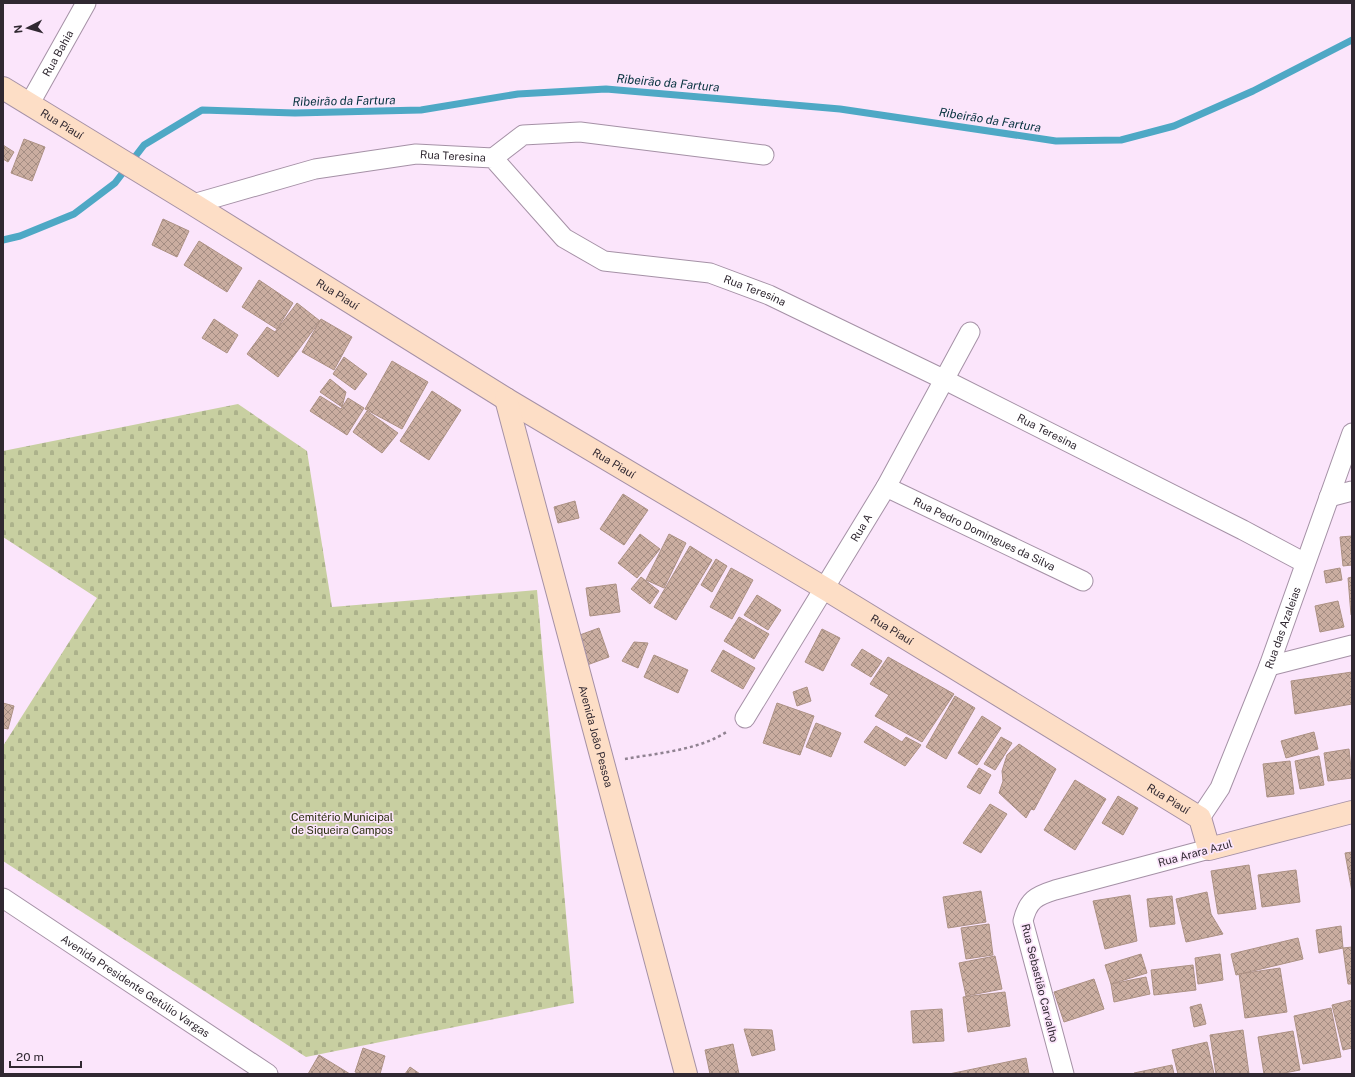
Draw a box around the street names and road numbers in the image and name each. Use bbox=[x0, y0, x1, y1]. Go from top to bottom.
street label: Rua Bahia bbox=[40, 28, 76, 79]
street label: Rua Piauí bbox=[38, 106, 86, 142]
street label: Rua Teresina bbox=[420, 148, 486, 164]
street label: Rua Teresina bbox=[722, 273, 788, 308]
street label: Rua Piauí bbox=[314, 276, 361, 312]
street label: Rua Teresina bbox=[1015, 411, 1079, 452]
street label: Rua Piauí bbox=[590, 446, 638, 481]
street label: Rua Pedro Domingues da Silva bbox=[912, 495, 1057, 573]
street label: Rua A bbox=[848, 511, 874, 544]
street label: Rua das Azaleias bbox=[1262, 585, 1303, 670]
street label: Rua Piauí bbox=[869, 612, 916, 647]
street label: Avenida João Pessoa bbox=[577, 684, 615, 789]
street label: Rua Piauí bbox=[1145, 781, 1192, 816]
street label: Rua Arara Azul bbox=[1157, 837, 1233, 869]
street label: Rua Sebastião Carvalho bbox=[1020, 923, 1060, 1043]
street label: Avenida Presidente Getúlio Vargas bbox=[59, 932, 212, 1040]

